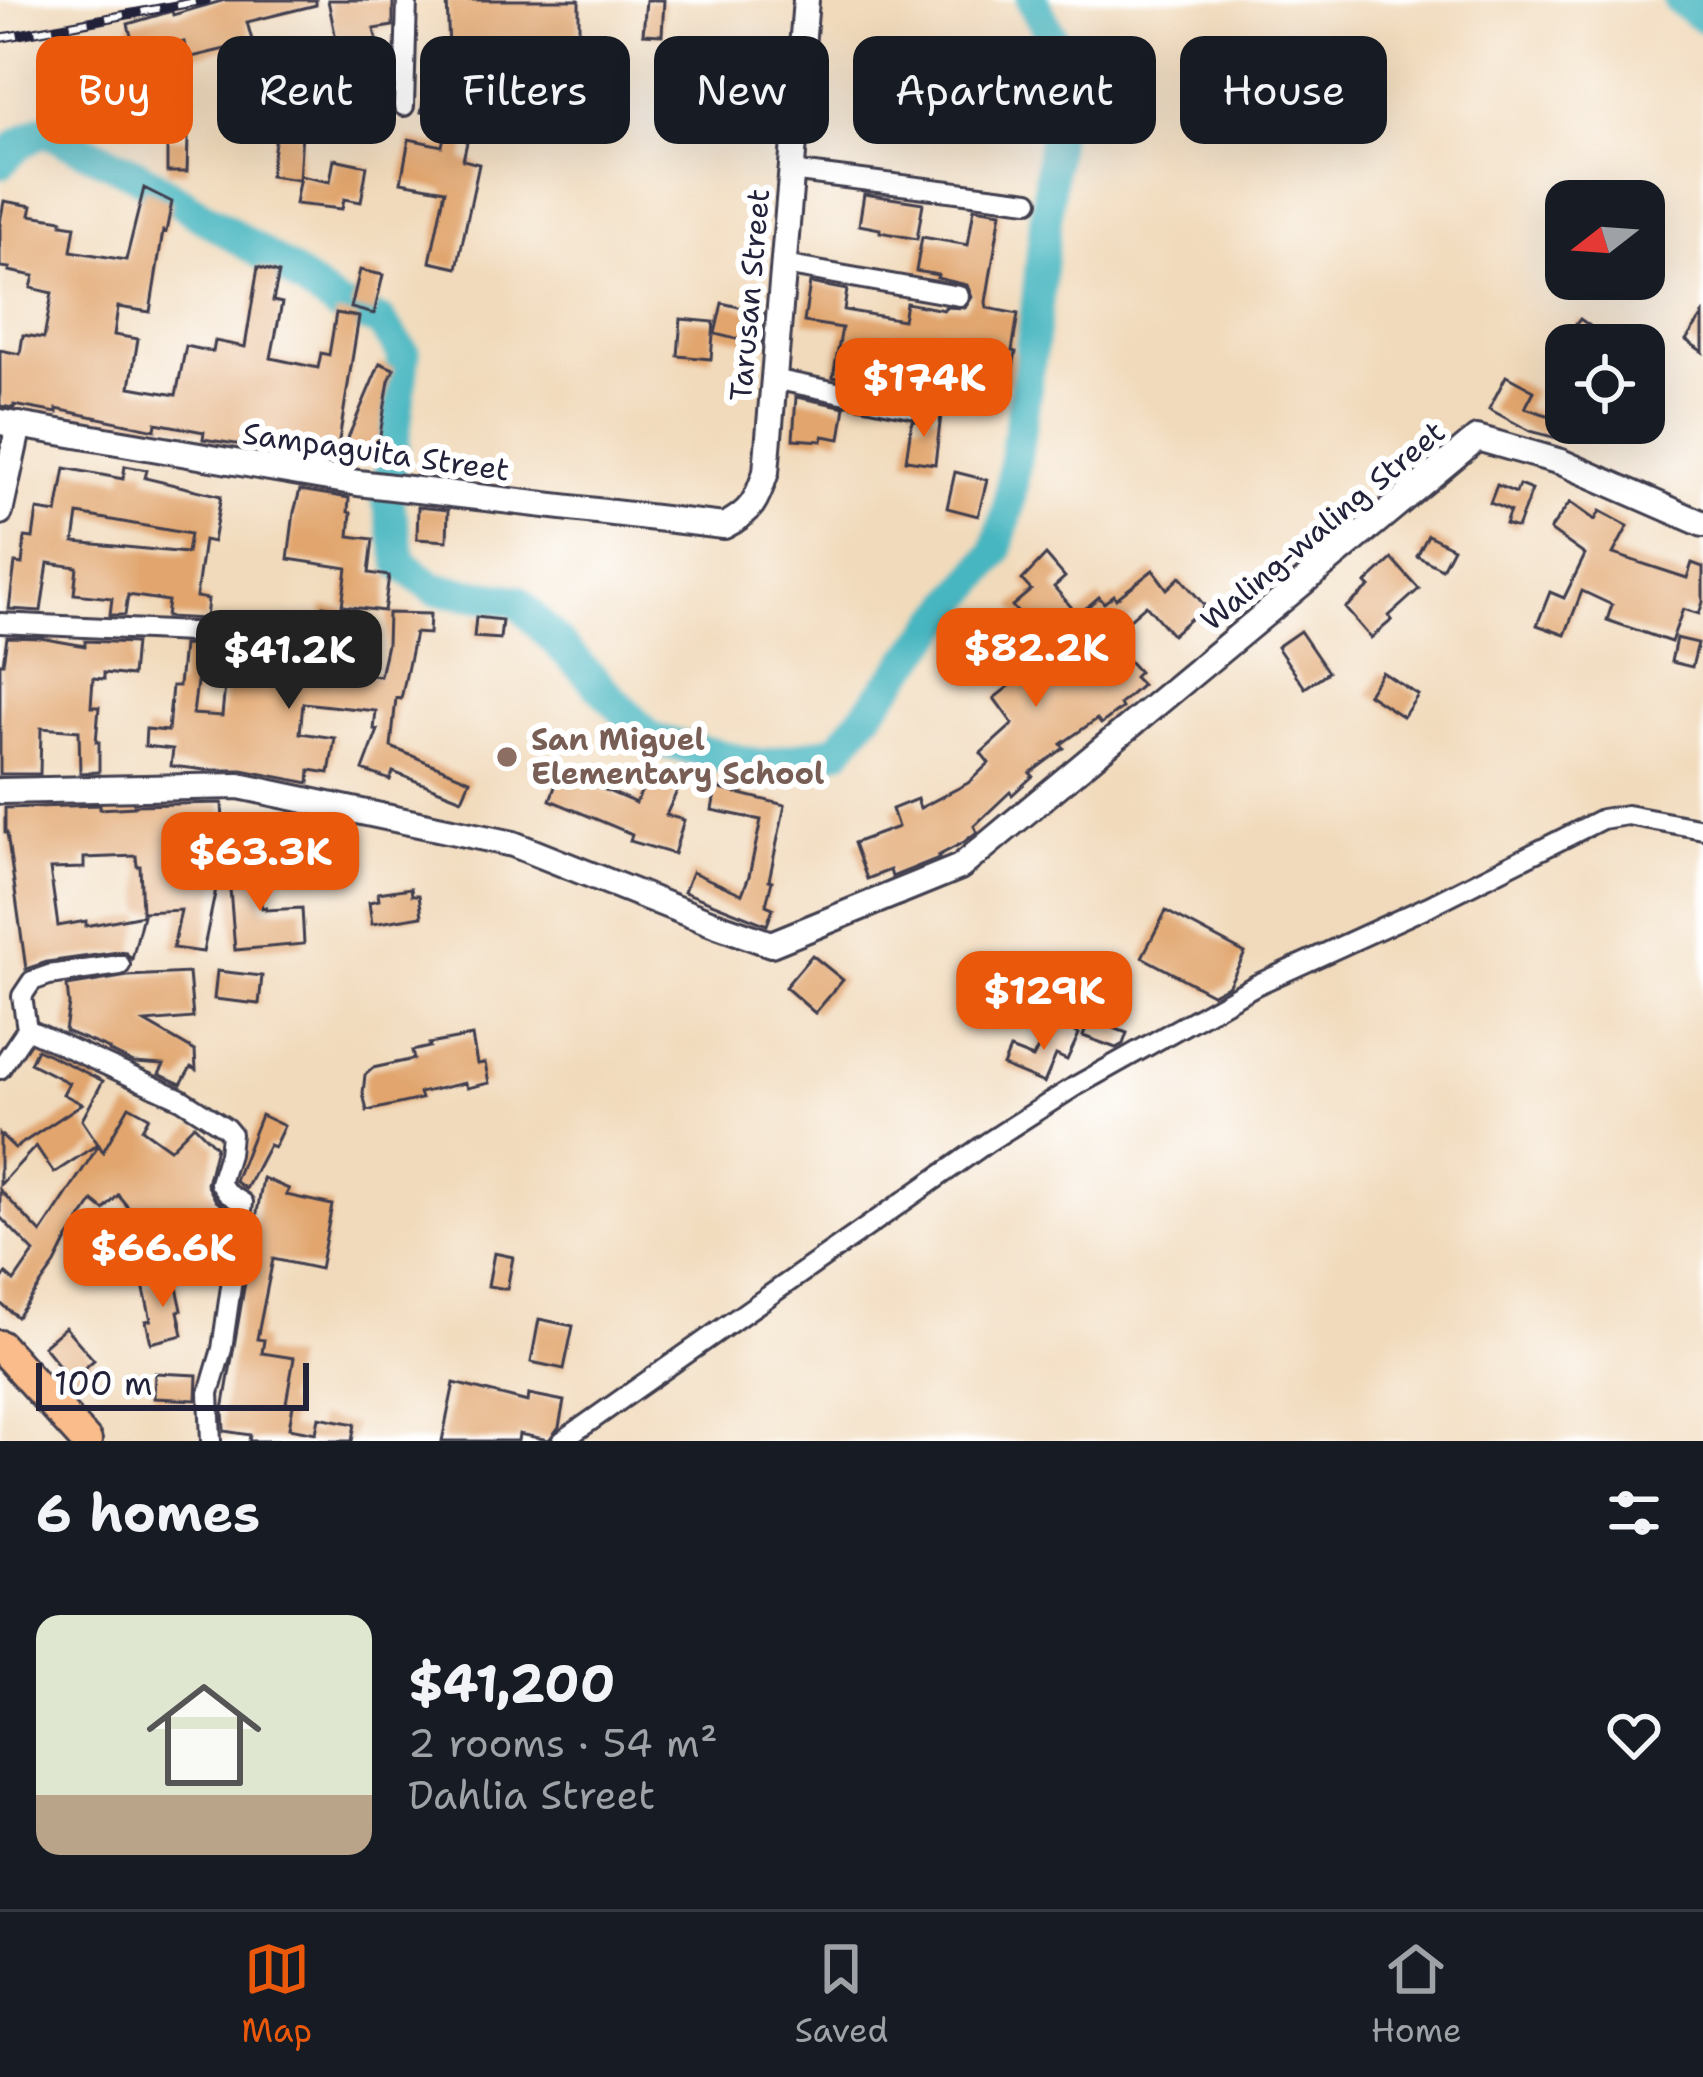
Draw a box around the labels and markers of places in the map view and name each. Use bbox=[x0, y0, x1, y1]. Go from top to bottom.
pin: $174K bbox=[840, 338, 1008, 440]
pin: $82.2K bbox=[938, 608, 1134, 710]
pin: $41.2K bbox=[191, 610, 387, 712]
place label: San Miguel Elementary School bbox=[531, 719, 824, 794]
marker: San Miguel Elementary School bbox=[494, 744, 520, 770]
pin: $63.3K bbox=[162, 812, 358, 914]
pin: $129K bbox=[960, 951, 1128, 1053]
pin: $66.6K bbox=[65, 1208, 261, 1310]

